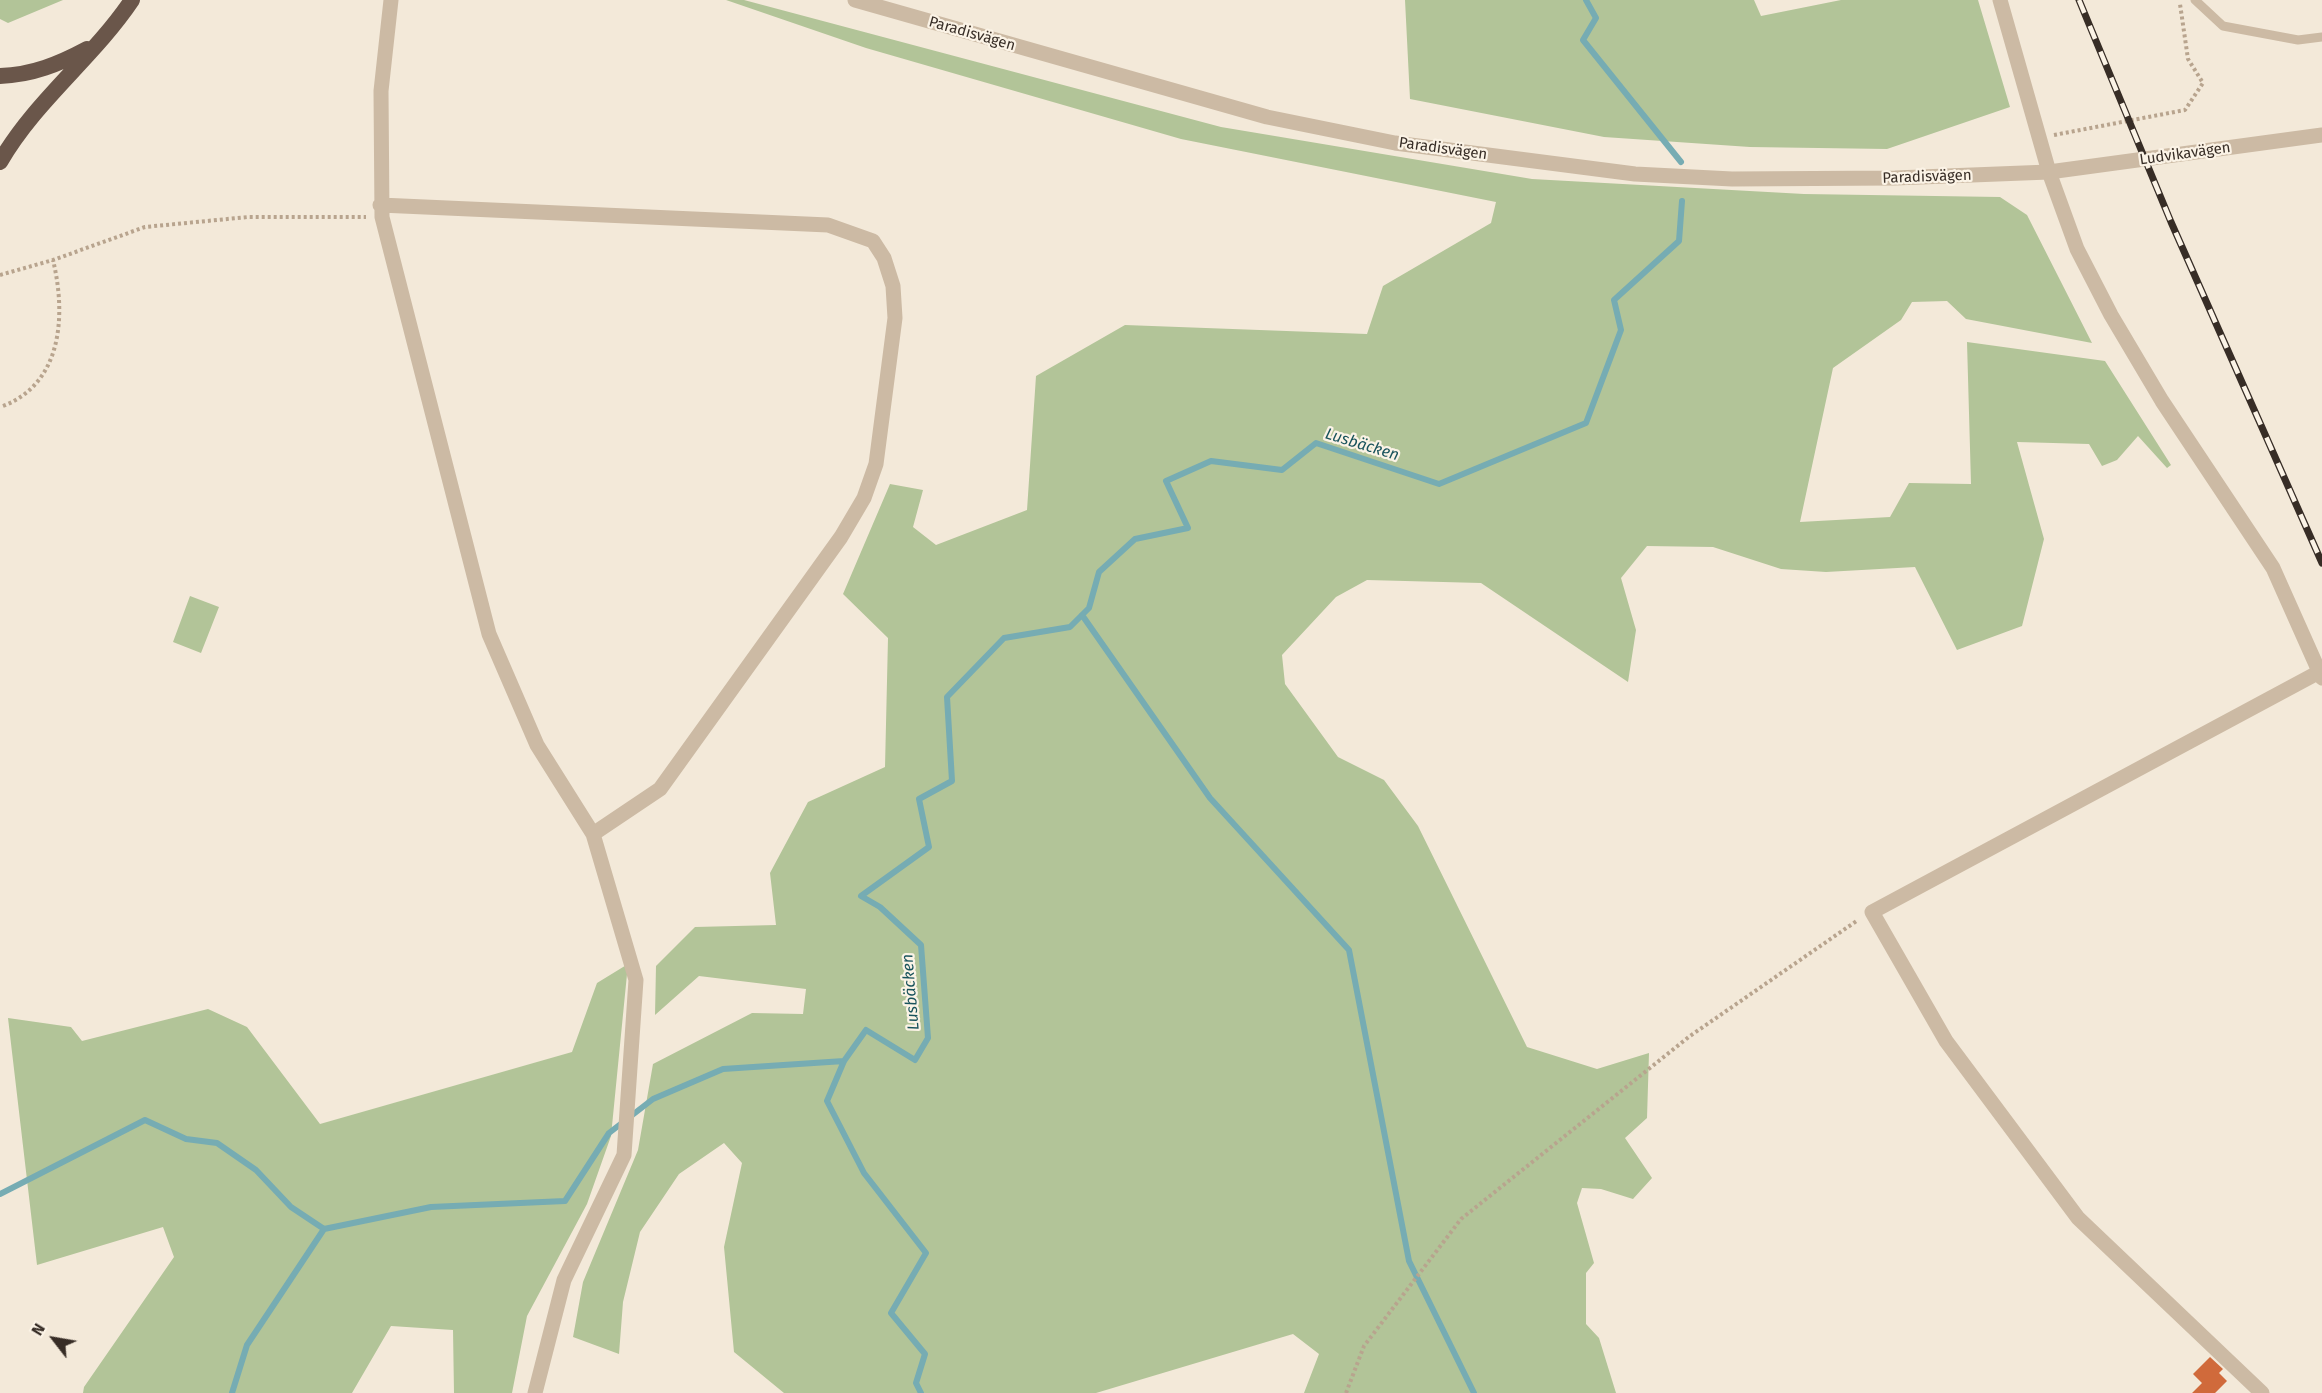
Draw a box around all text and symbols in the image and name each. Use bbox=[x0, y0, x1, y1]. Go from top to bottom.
street label: Paradisvägen bbox=[927, 13, 1017, 55]
street label: Paradisvägen bbox=[1398, 134, 1488, 164]
street label: Ludvikavägen bbox=[2138, 139, 2232, 169]
street label: Paradisvägen bbox=[1882, 166, 1972, 188]
water label: Lusbäcken bbox=[1323, 425, 1401, 465]
water label: Lusbäcken bbox=[898, 953, 924, 1031]
north arrow bbox=[24, 1309, 84, 1369]
text: N bbox=[27, 1320, 49, 1339]

